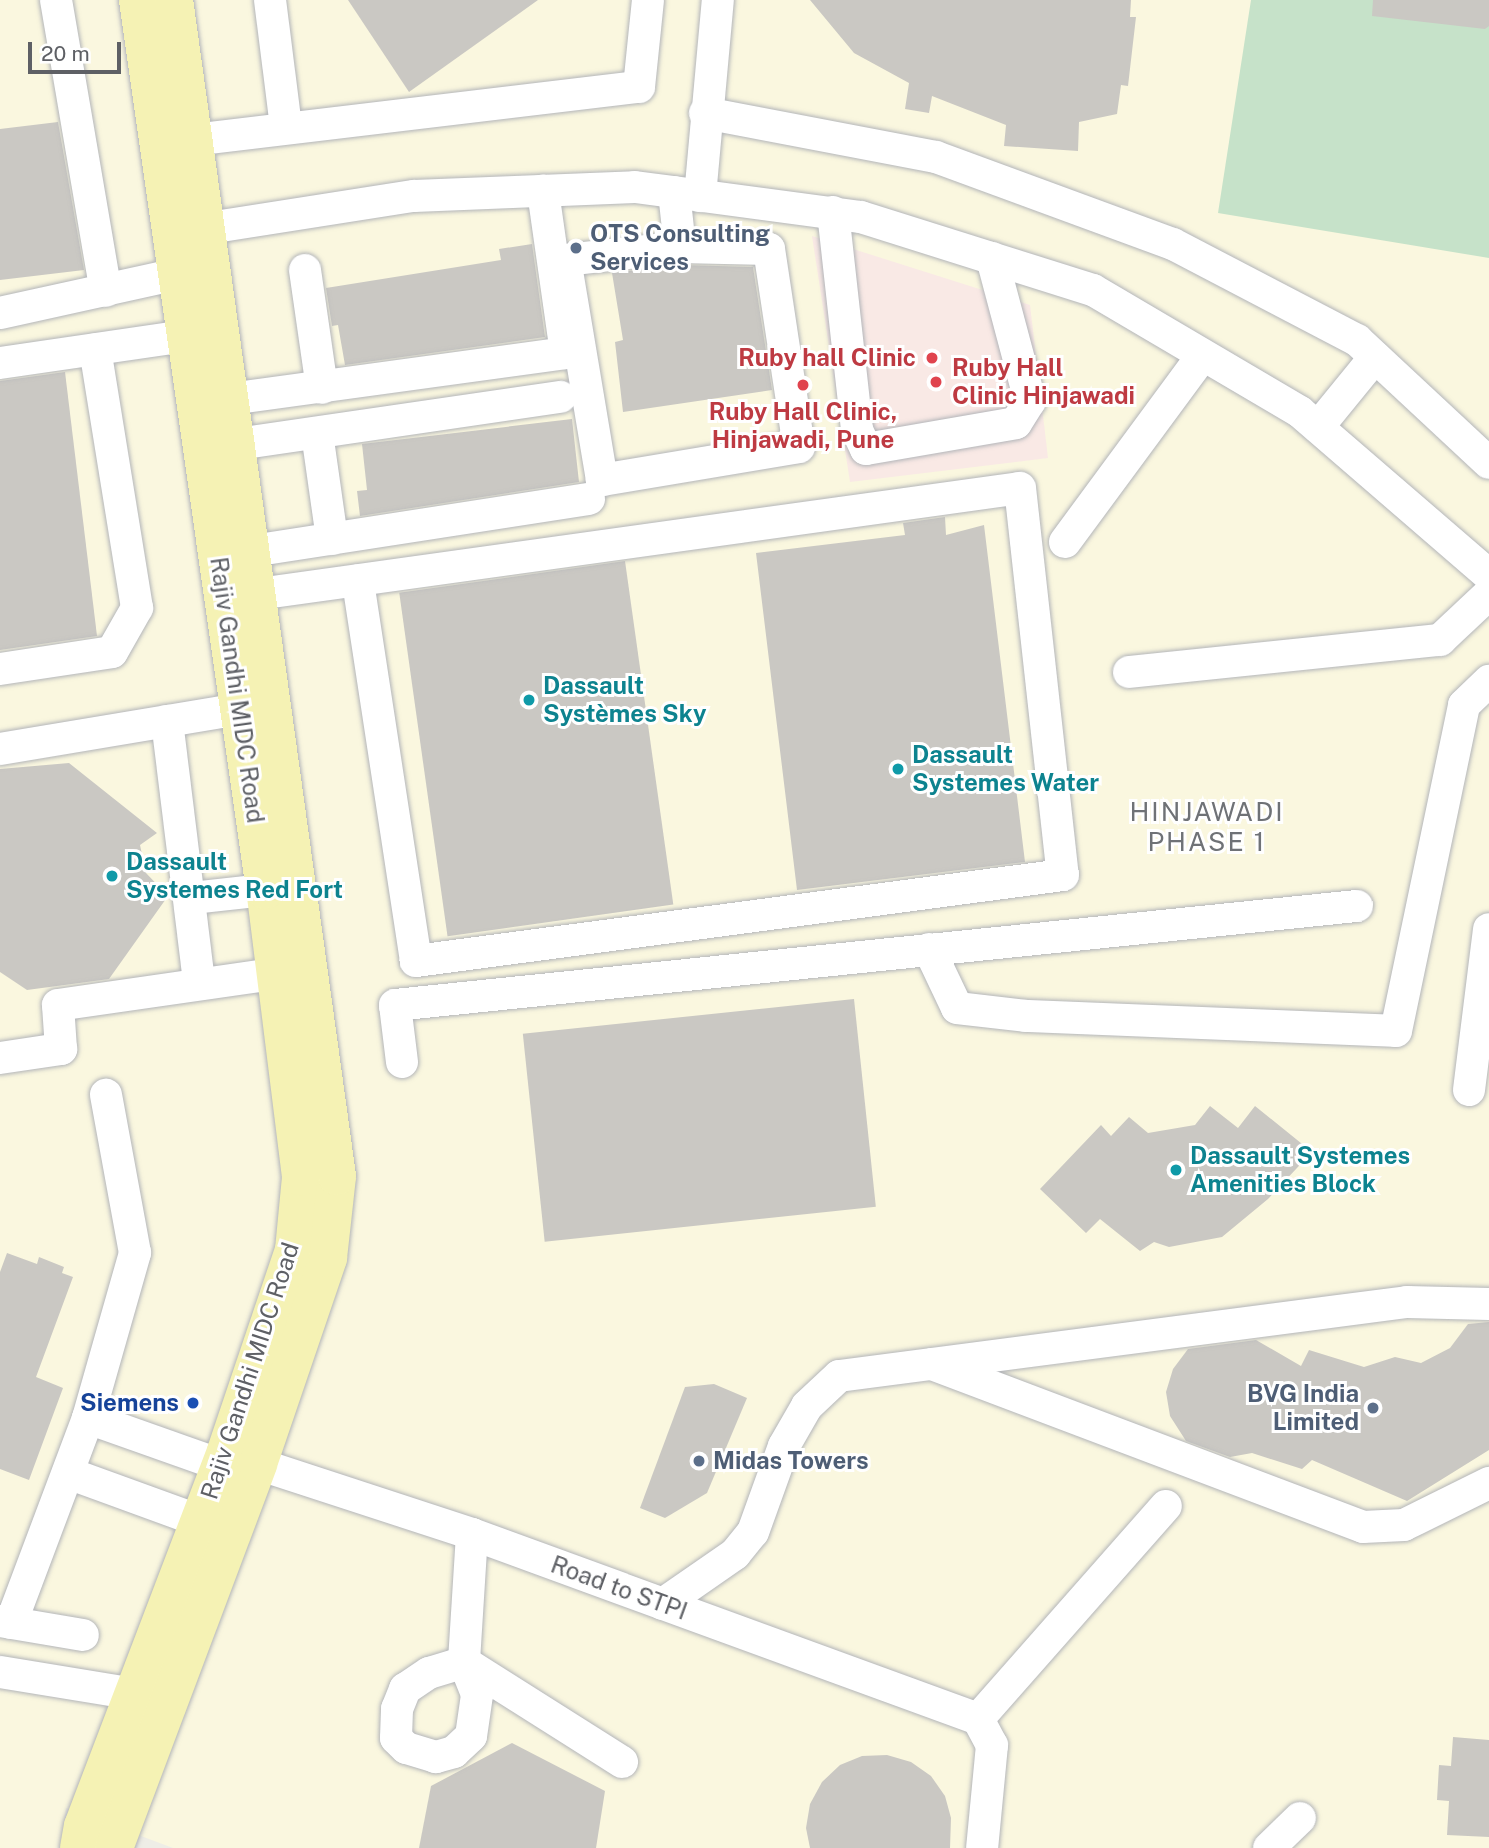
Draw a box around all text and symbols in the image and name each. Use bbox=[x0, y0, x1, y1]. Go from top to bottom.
scale bar bbox=[32, 28, 124, 72]
text: 20 m bbox=[41, 41, 90, 66]
place label: OTS Consulting Services bbox=[590, 220, 770, 276]
marker: OTS Consulting Services bbox=[568, 240, 584, 256]
place label: Ruby hall Clinic bbox=[738, 344, 916, 372]
marker: Ruby hall Clinic bbox=[922, 348, 942, 368]
place label: Ruby Hall Clinic Hinjawadi bbox=[952, 354, 1135, 410]
marker: Ruby Hall Clinic Hinjawadi bbox=[926, 372, 946, 392]
marker: Ruby Hall Clinic, Hinjawadi, Pune bbox=[793, 375, 813, 395]
place label: Ruby Hall Clinic, Hinjawadi, Pune bbox=[709, 398, 897, 454]
street label: Rajiv Gandhi MIDC Road bbox=[204, 555, 270, 825]
place label: Dassault Systèmes Sky bbox=[543, 672, 707, 728]
marker: Dassault Systèmes Sky bbox=[521, 692, 537, 708]
place label: Dassault Systemes Water bbox=[912, 741, 1100, 797]
marker: Dassault Systemes Water bbox=[890, 761, 906, 777]
district label: HINJAWADI PHASE 1 bbox=[1131, 796, 1283, 858]
place label: Dassault Systemes Red Fort bbox=[126, 848, 343, 904]
marker: Dassault Systemes Red Fort bbox=[104, 868, 120, 884]
place label: Dassault Systemes Amenities Block bbox=[1190, 1142, 1410, 1198]
marker: Dassault Systemes Amenities Block bbox=[1168, 1162, 1184, 1178]
street label: Rajiv Gandhi MIDC Road bbox=[195, 1239, 305, 1503]
place label: BVG India Limited bbox=[1247, 1380, 1359, 1436]
place label: Siemens bbox=[80, 1389, 179, 1417]
marker: Siemens bbox=[185, 1395, 201, 1411]
marker: BVG India Limited bbox=[1365, 1400, 1381, 1416]
place label: Midas Towers bbox=[713, 1447, 869, 1475]
marker: Midas Towers bbox=[691, 1453, 707, 1469]
street label: Road to STPI bbox=[547, 1550, 691, 1626]

